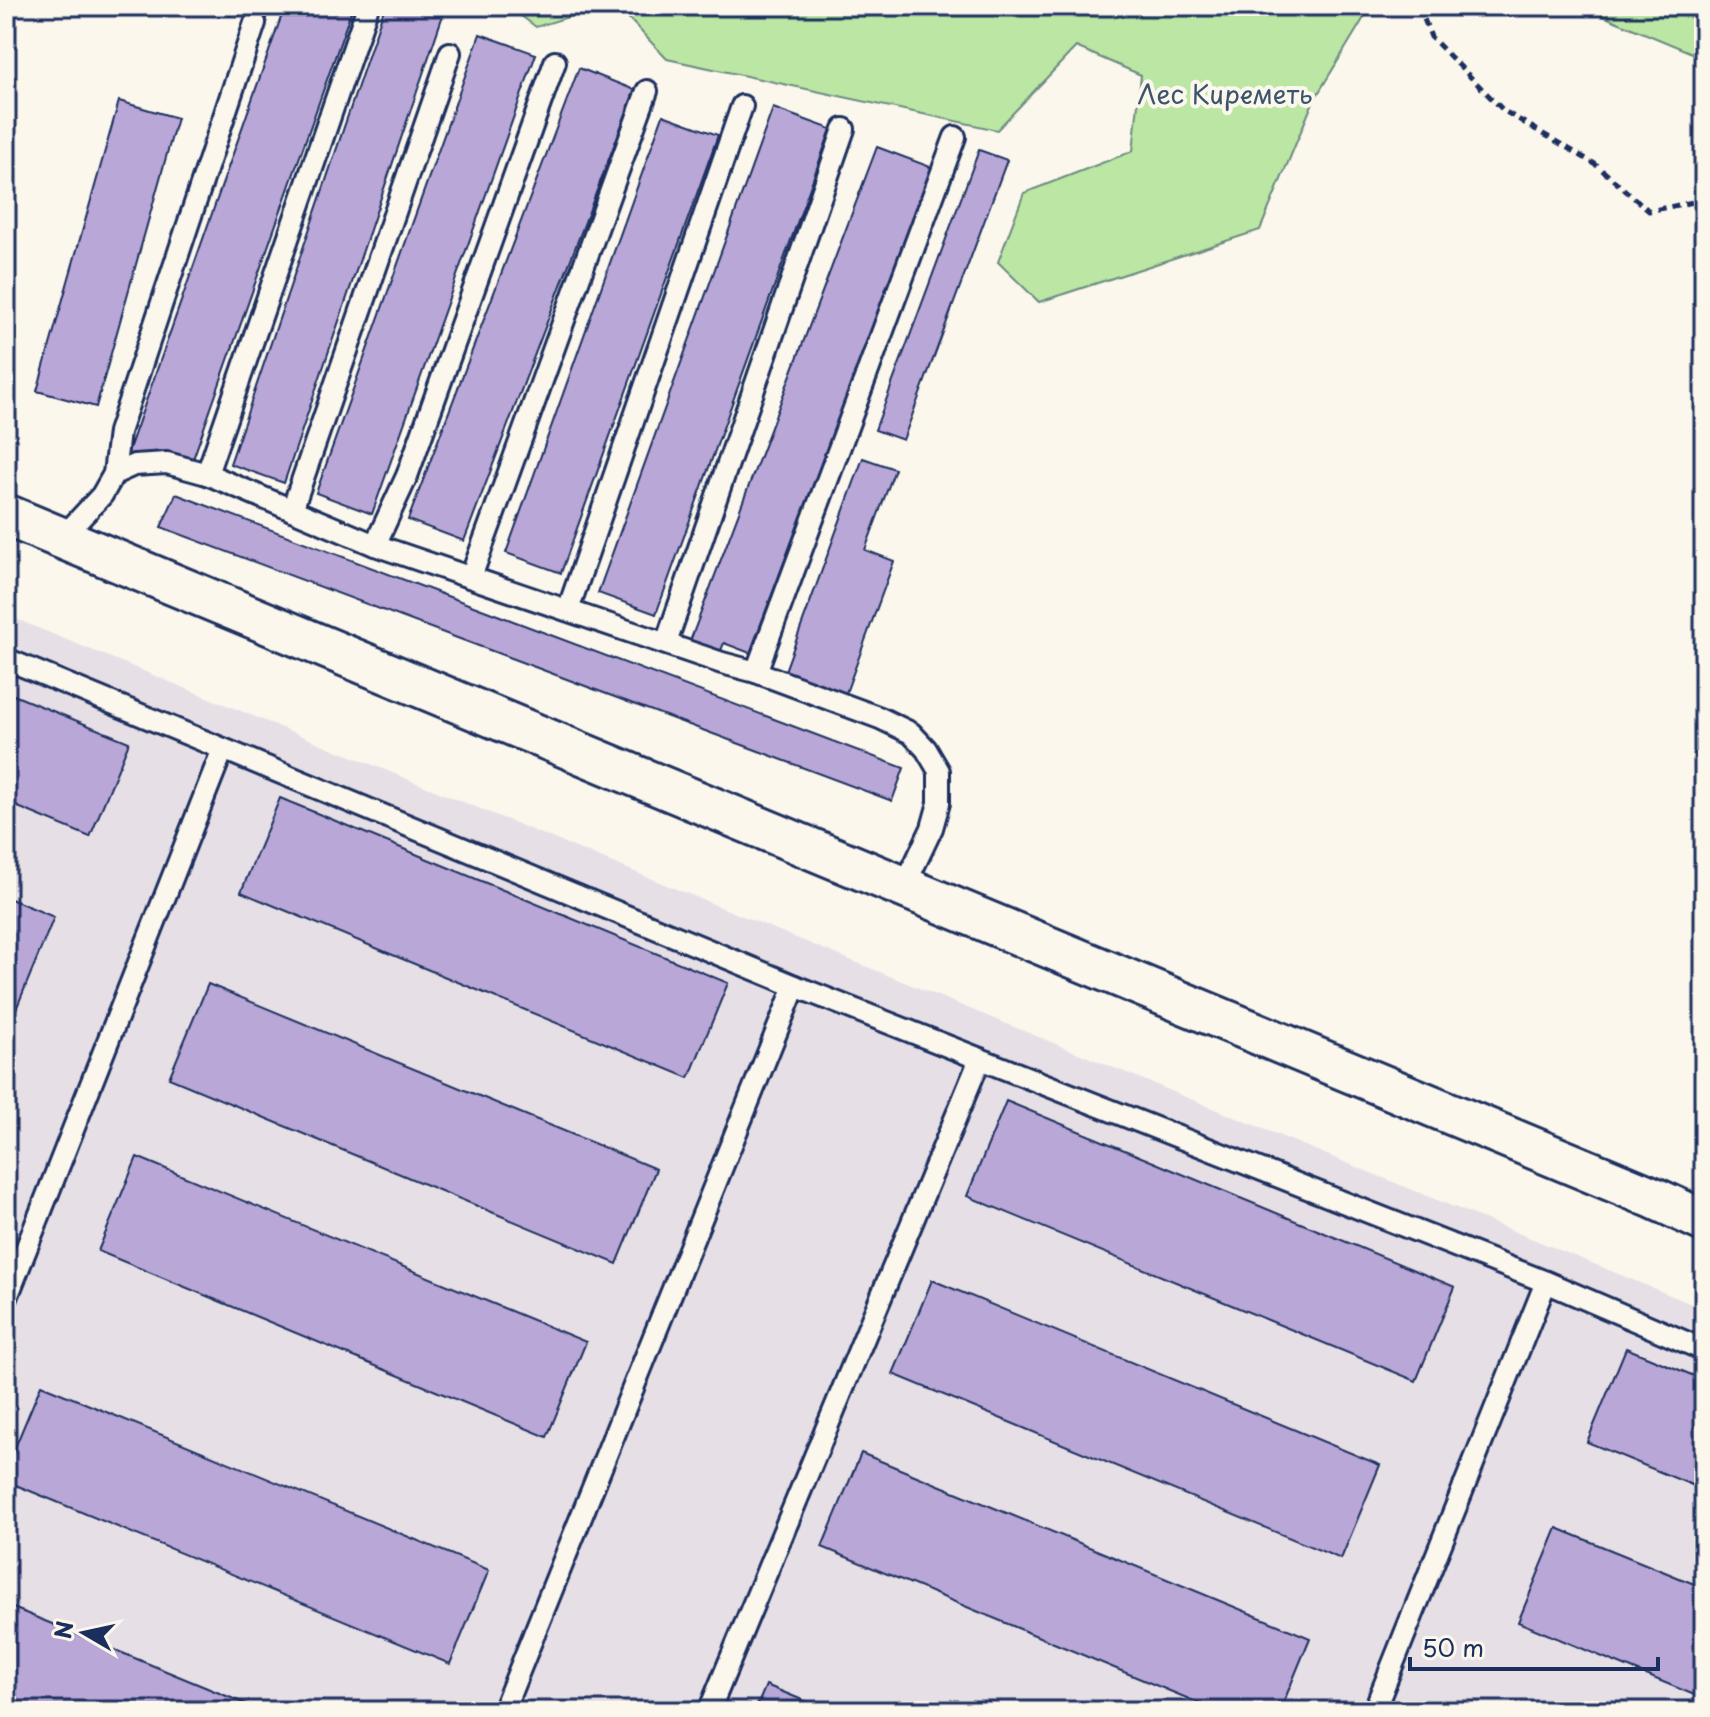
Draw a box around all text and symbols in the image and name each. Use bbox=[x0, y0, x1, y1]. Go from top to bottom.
park label: Лес Киреметь bbox=[1138, 74, 1312, 113]
north arrow bbox=[44, 1593, 124, 1673]
text: N bbox=[45, 1618, 80, 1641]
scale bar bbox=[1410, 1621, 1658, 1671]
text: 50 m bbox=[1422, 1629, 1484, 1665]

